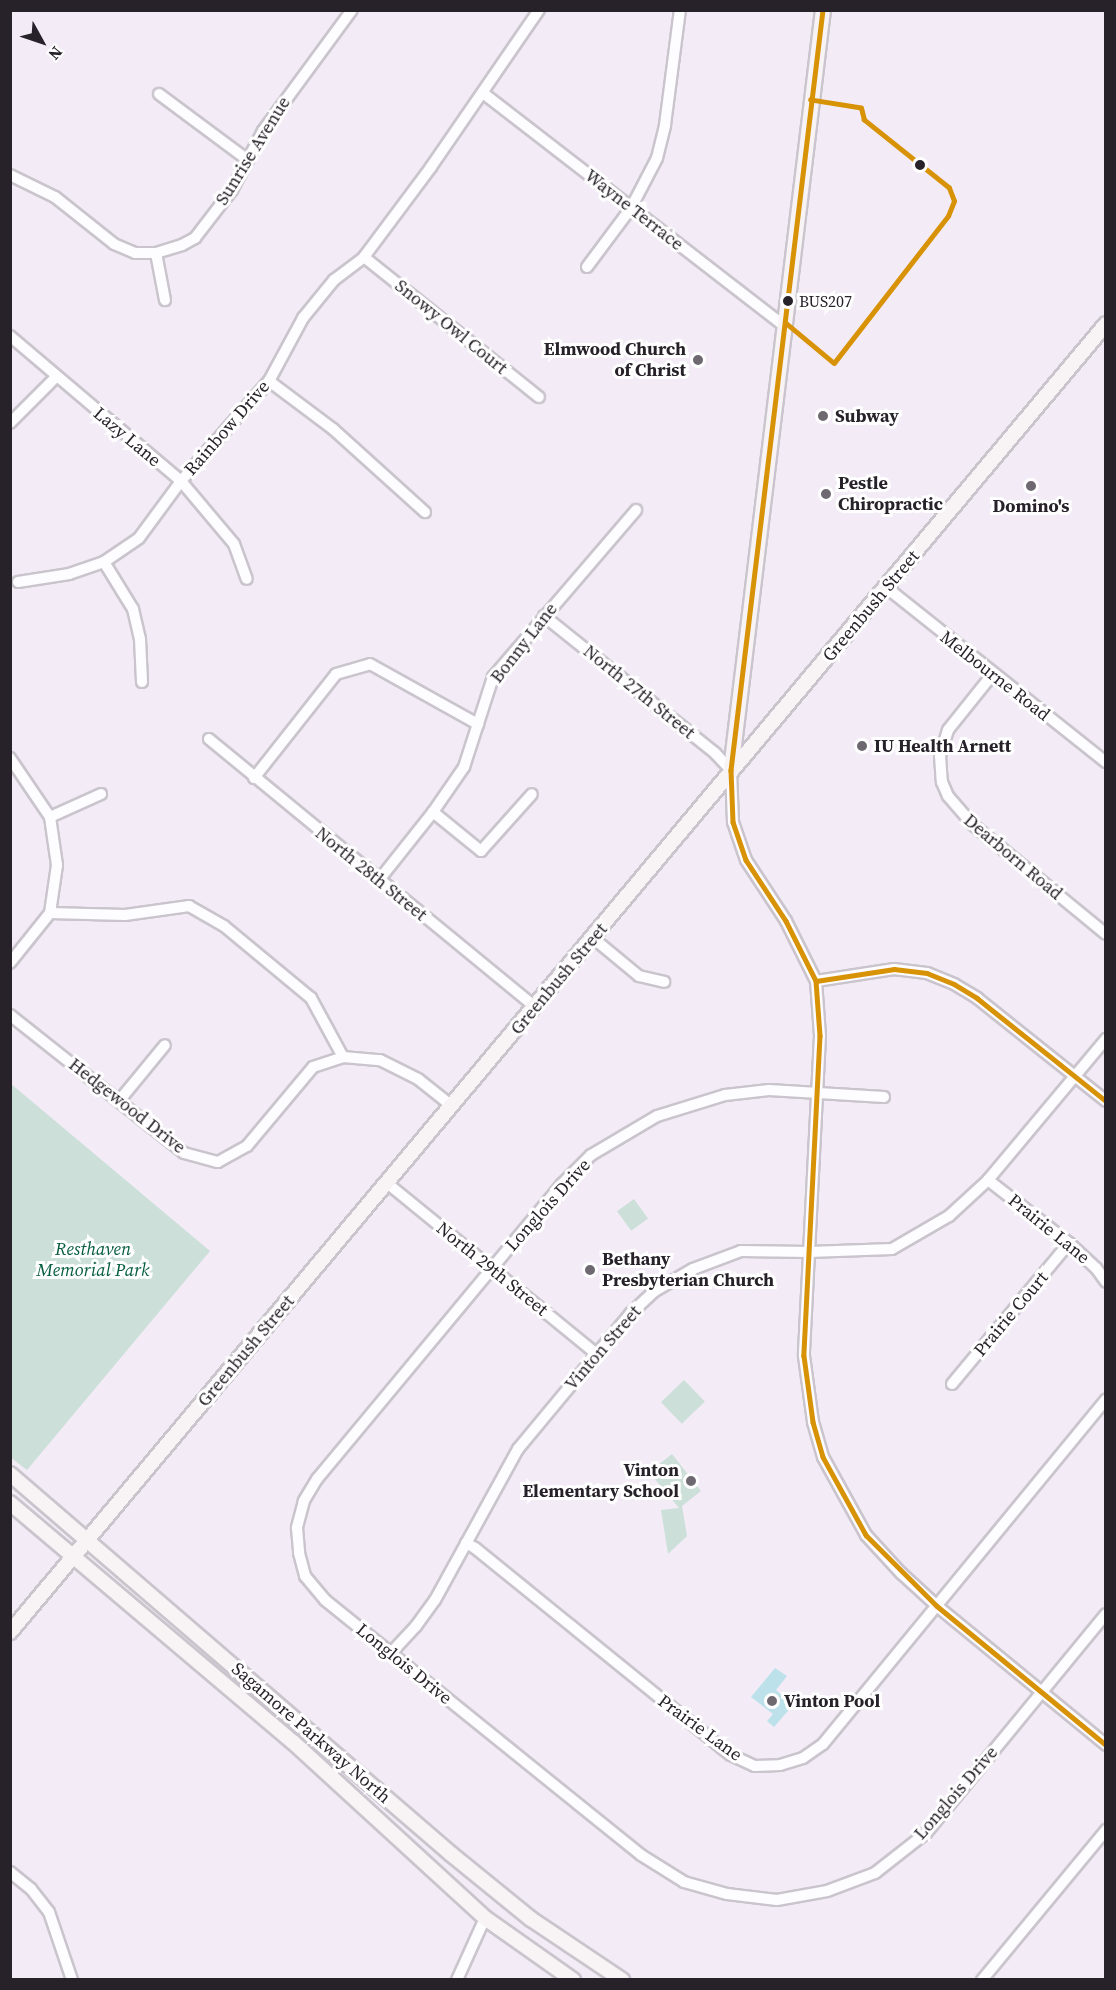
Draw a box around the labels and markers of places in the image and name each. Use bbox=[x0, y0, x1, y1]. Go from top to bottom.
unlabelled marker bbox=[914, 159, 926, 171]
place label: BUS207 bbox=[799, 291, 852, 311]
marker: BUS207 bbox=[782, 295, 794, 307]
place label: Elmwood Church of Christ bbox=[544, 339, 686, 382]
marker: Elmwood Church of Christ bbox=[691, 353, 705, 367]
place label: Subway bbox=[835, 405, 899, 427]
marker: Subway bbox=[816, 409, 830, 423]
place label: Pestle Chiropractic bbox=[838, 473, 943, 516]
marker: Domino's bbox=[1024, 479, 1038, 493]
marker: Pestle Chiropractic bbox=[819, 487, 833, 501]
place label: Domino's bbox=[993, 495, 1069, 517]
place label: IU Health Arnett bbox=[874, 735, 1011, 757]
marker: IU Health Arnett bbox=[855, 739, 869, 753]
place label: Bethany Presbyterian Church bbox=[602, 1249, 774, 1292]
marker: Bethany Presbyterian Church bbox=[583, 1263, 597, 1277]
place label: Vinton Elementary School bbox=[522, 1460, 679, 1502]
marker: Vinton Elementary School bbox=[684, 1474, 698, 1488]
place label: Vinton Pool bbox=[784, 1690, 880, 1712]
marker: Vinton Pool bbox=[765, 1694, 779, 1708]

